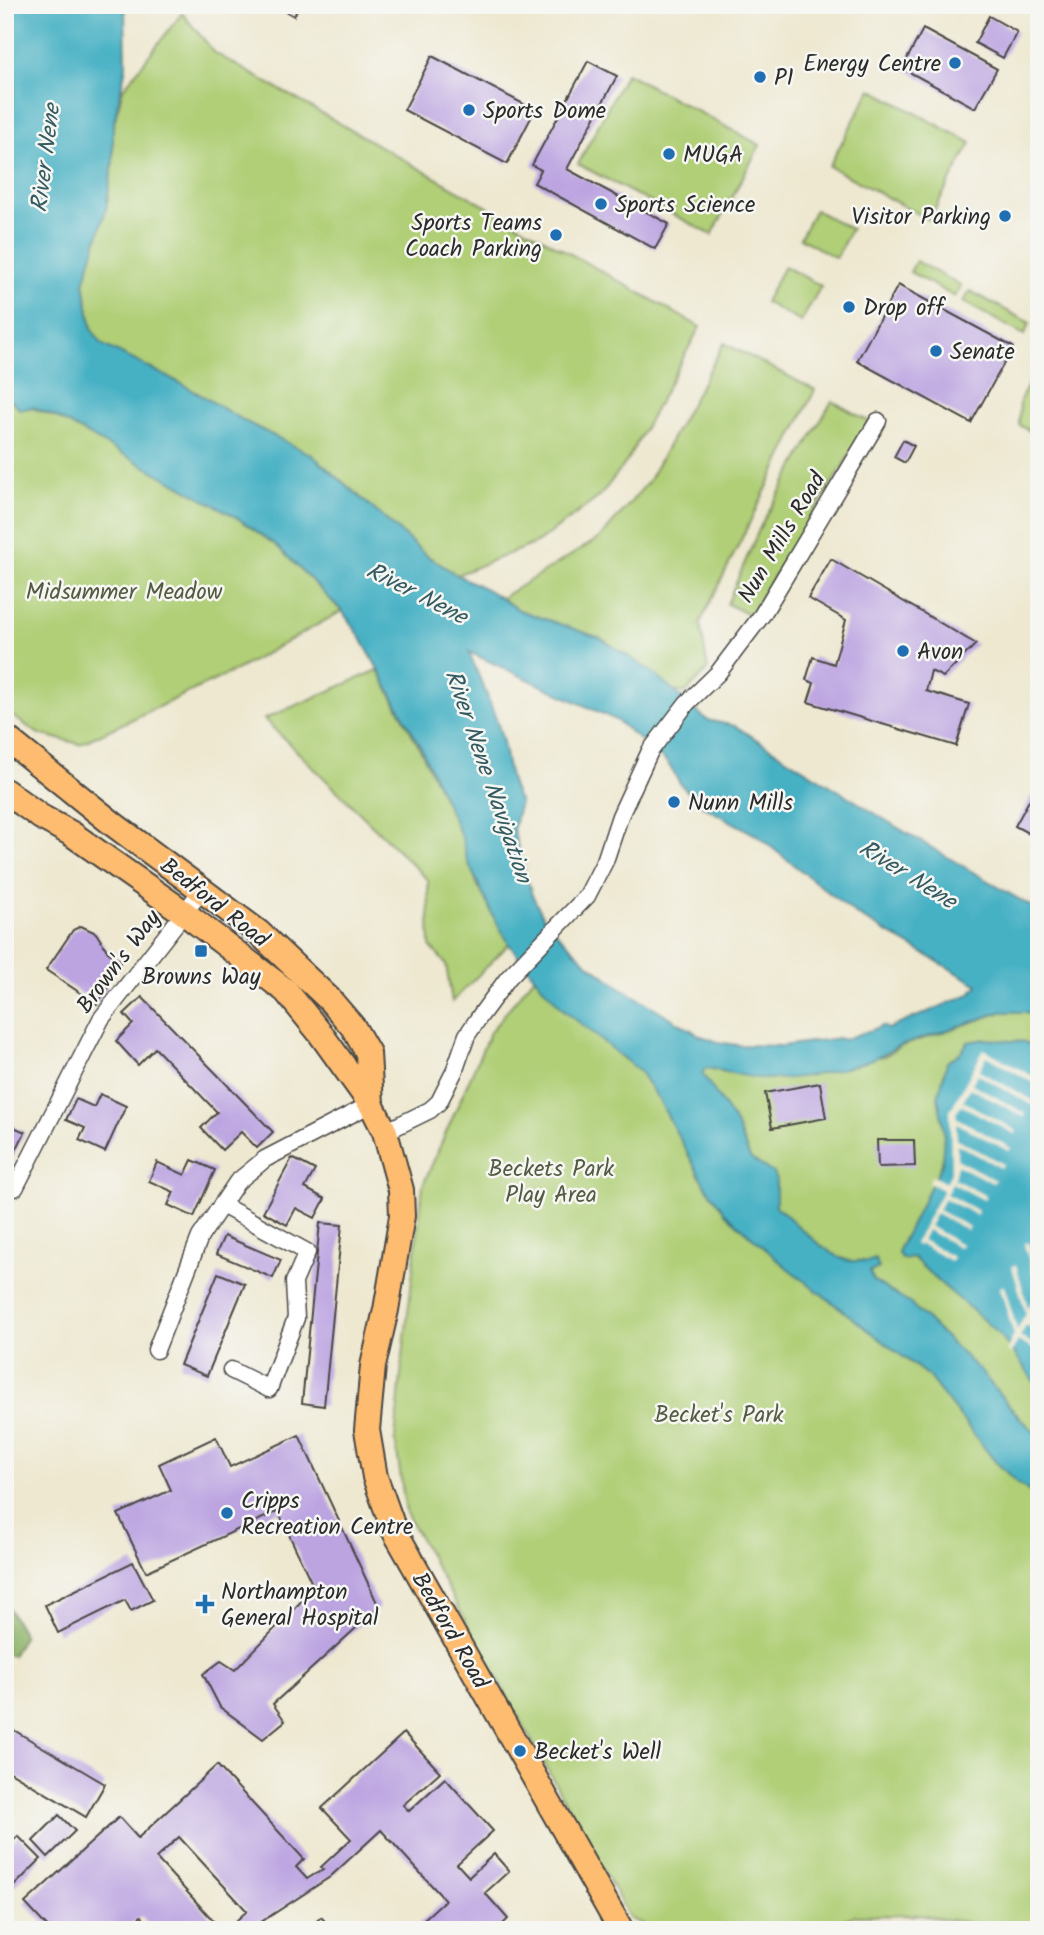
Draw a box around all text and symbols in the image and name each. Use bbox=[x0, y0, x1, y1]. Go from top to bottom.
place label: Energy Centre bbox=[803, 47, 941, 83]
marker: Energy Centre bbox=[947, 55, 963, 71]
place label: P1 bbox=[774, 61, 794, 97]
marker: P1 bbox=[752, 69, 768, 85]
place label: Sports Dome bbox=[483, 94, 606, 130]
water label: River Nene bbox=[20, 100, 73, 215]
marker: Sports Dome bbox=[461, 102, 477, 118]
place label: MUGA bbox=[683, 138, 743, 174]
marker: MUGA bbox=[661, 146, 677, 162]
place label: Sports Science bbox=[615, 188, 755, 224]
marker: Sports Science bbox=[593, 196, 609, 212]
place label: Visitor Parking bbox=[852, 200, 991, 236]
place label: Sports Teams Coach Parking bbox=[405, 206, 542, 268]
marker: Visitor Parking bbox=[997, 208, 1013, 224]
marker: Sports Teams Coach Parking bbox=[548, 227, 564, 243]
place label: Drop off bbox=[863, 291, 946, 327]
marker: Drop off bbox=[841, 299, 857, 315]
place label: Senate bbox=[950, 335, 1015, 371]
marker: Senate bbox=[928, 343, 944, 359]
street label: Nun Mills Road bbox=[729, 465, 837, 611]
water label: River Nene bbox=[359, 552, 476, 637]
park label: Midsummer Meadow bbox=[26, 575, 223, 611]
place label: Avon bbox=[917, 635, 963, 671]
marker: Avon bbox=[895, 643, 911, 659]
water label: River Nene Navigation bbox=[433, 665, 543, 890]
place label: Nunn Mills bbox=[688, 786, 793, 822]
marker: Nunn Mills bbox=[666, 794, 682, 810]
water label: River Nene bbox=[851, 830, 966, 922]
street label: Bedford Road bbox=[151, 849, 276, 958]
street label: Brown's Way bbox=[68, 902, 171, 1022]
marker: Browns Way bbox=[193, 943, 209, 959]
place label: Browns Way bbox=[141, 960, 261, 996]
park label: Beckets Park Play Area bbox=[488, 1152, 614, 1214]
park label: Becket's Park bbox=[654, 1398, 784, 1434]
place label: Cripps Recreation Centre bbox=[241, 1484, 413, 1546]
marker: Cripps Recreation Centre bbox=[219, 1505, 235, 1521]
street label: Bedford Road bbox=[401, 1566, 498, 1697]
place label: Northampton General Hospital bbox=[221, 1575, 379, 1637]
marker: Northampton General Hospital bbox=[195, 1594, 215, 1614]
place label: Becket's Well bbox=[534, 1735, 662, 1771]
marker: Becket's Well bbox=[512, 1743, 528, 1759]

